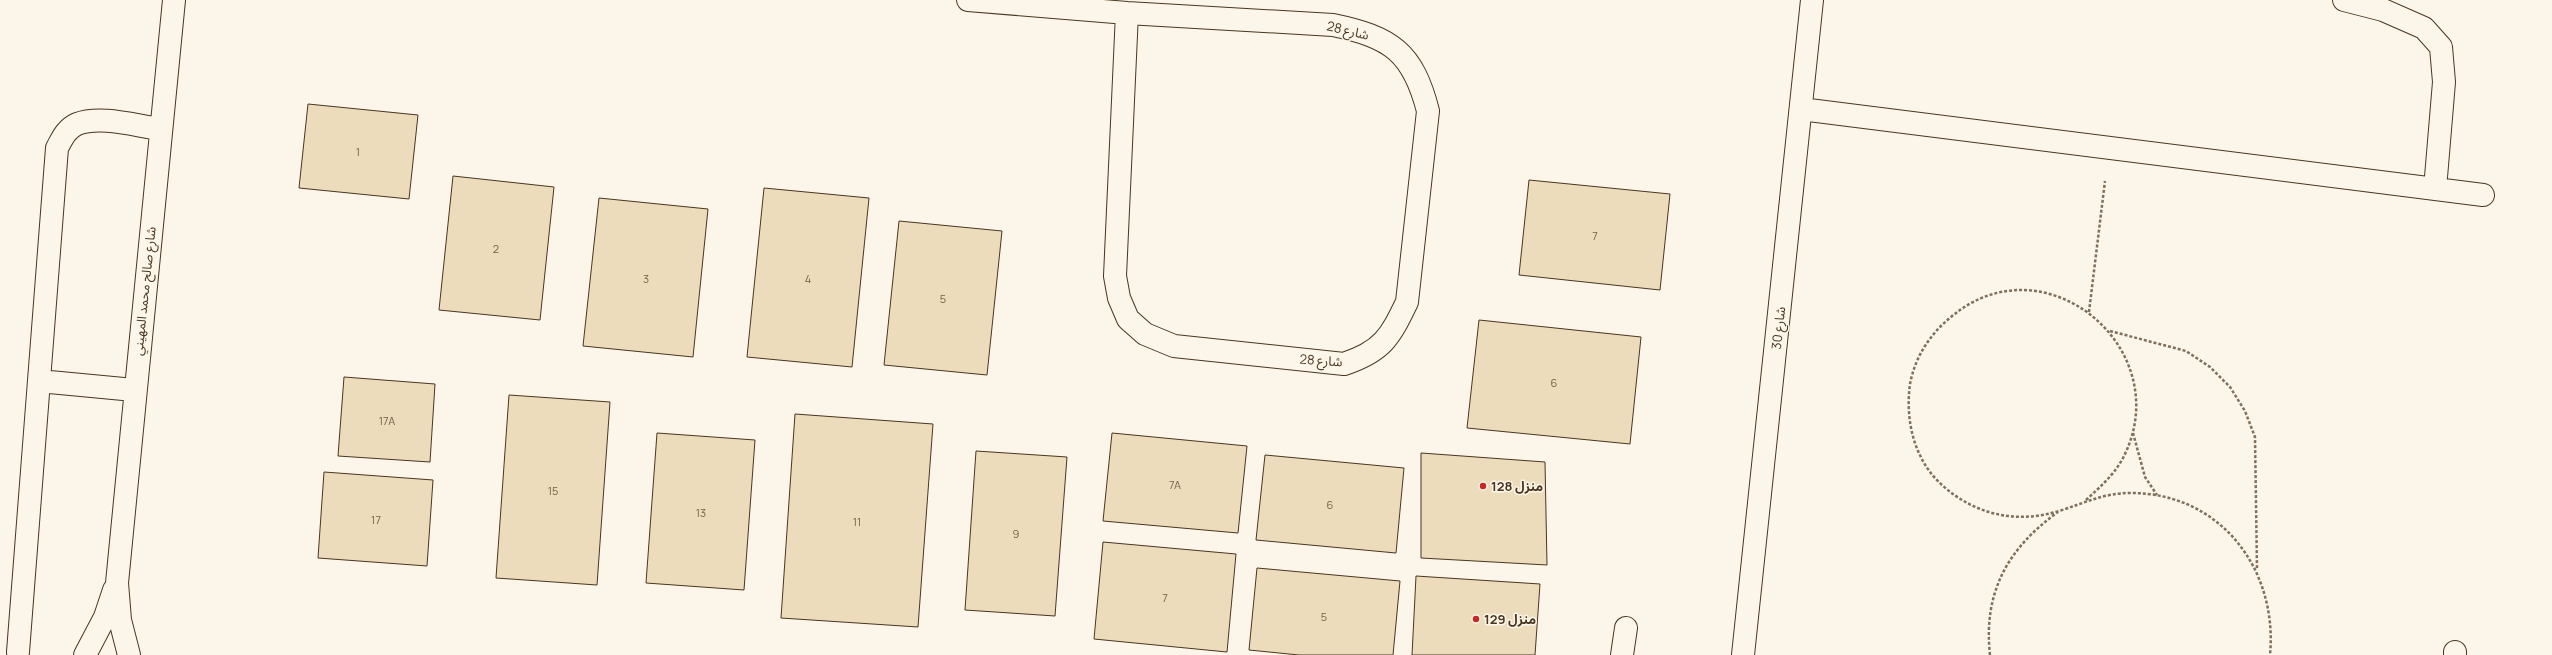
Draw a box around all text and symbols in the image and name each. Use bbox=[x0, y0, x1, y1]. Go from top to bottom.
street label: شارع 28 bbox=[1325, 16, 1371, 46]
house number: 1 bbox=[356, 144, 360, 159]
street label: شارع صالح محمد المهيني bbox=[128, 226, 162, 357]
house number: 7 bbox=[1592, 228, 1598, 243]
house number: 2 bbox=[493, 241, 499, 256]
house number: 3 bbox=[643, 271, 649, 286]
house number: 4 bbox=[805, 271, 811, 286]
house number: 5 bbox=[940, 291, 946, 306]
street label: شارع 30 bbox=[1767, 306, 1791, 351]
street label: شارع 28 bbox=[1299, 350, 1343, 372]
house number: 6 bbox=[1551, 375, 1558, 390]
house number: 17A bbox=[379, 413, 395, 428]
house number: 7A bbox=[1169, 477, 1181, 492]
place label: منزل 128 bbox=[1491, 477, 1543, 495]
marker: منزل 128 bbox=[1478, 481, 1488, 491]
house number: 15 bbox=[548, 483, 558, 498]
house number: 6 bbox=[1327, 497, 1334, 512]
house number: 13 bbox=[696, 505, 706, 520]
house number: 17 bbox=[371, 512, 381, 527]
house number: 11 bbox=[853, 514, 861, 529]
house number: 9 bbox=[1013, 526, 1020, 541]
house number: 7 bbox=[1162, 590, 1168, 605]
house number: 5 bbox=[1321, 609, 1327, 624]
place label: منزل 129 bbox=[1484, 610, 1536, 628]
marker: منزل 129 bbox=[1471, 614, 1481, 624]

